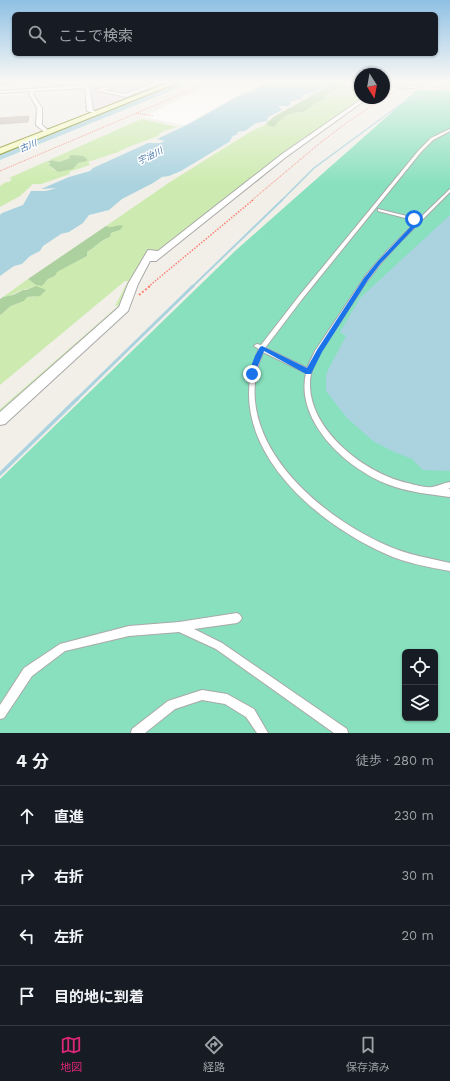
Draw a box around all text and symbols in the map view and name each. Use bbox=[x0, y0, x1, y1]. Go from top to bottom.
search box bbox=[12, 12, 438, 56]
icon: search bbox=[26, 23, 48, 45]
text: ここで検索 bbox=[58, 27, 133, 45]
north arrow bbox=[354, 68, 390, 104]
water label: 古川 bbox=[18, 138, 39, 154]
water label: 宇治川 bbox=[136, 145, 165, 166]
route start bbox=[405, 210, 423, 228]
route end bbox=[243, 365, 261, 383]
map controls bbox=[402, 649, 438, 721]
button: locate bbox=[402, 649, 438, 685]
button: layers bbox=[402, 685, 438, 721]
text: 4 分 bbox=[16, 751, 49, 771]
text: 徒歩 · 280 m bbox=[356, 753, 434, 768]
icon: ahead bbox=[16, 805, 38, 827]
text: 直進 bbox=[54, 808, 84, 826]
text: 230 m bbox=[394, 808, 434, 823]
icon: right bbox=[16, 865, 38, 887]
text: 右折 bbox=[54, 868, 84, 886]
text: 30 m bbox=[402, 868, 434, 883]
icon: left bbox=[16, 925, 38, 947]
text: 左折 bbox=[54, 928, 84, 946]
text: 20 m bbox=[402, 928, 434, 943]
icon: arrive bbox=[16, 985, 38, 1007]
text: 目的地に到着 bbox=[54, 988, 144, 1006]
tab: 地図 bbox=[60, 1034, 82, 1074]
tab: 経路 bbox=[203, 1034, 225, 1074]
tab: 保存済み bbox=[346, 1034, 390, 1074]

